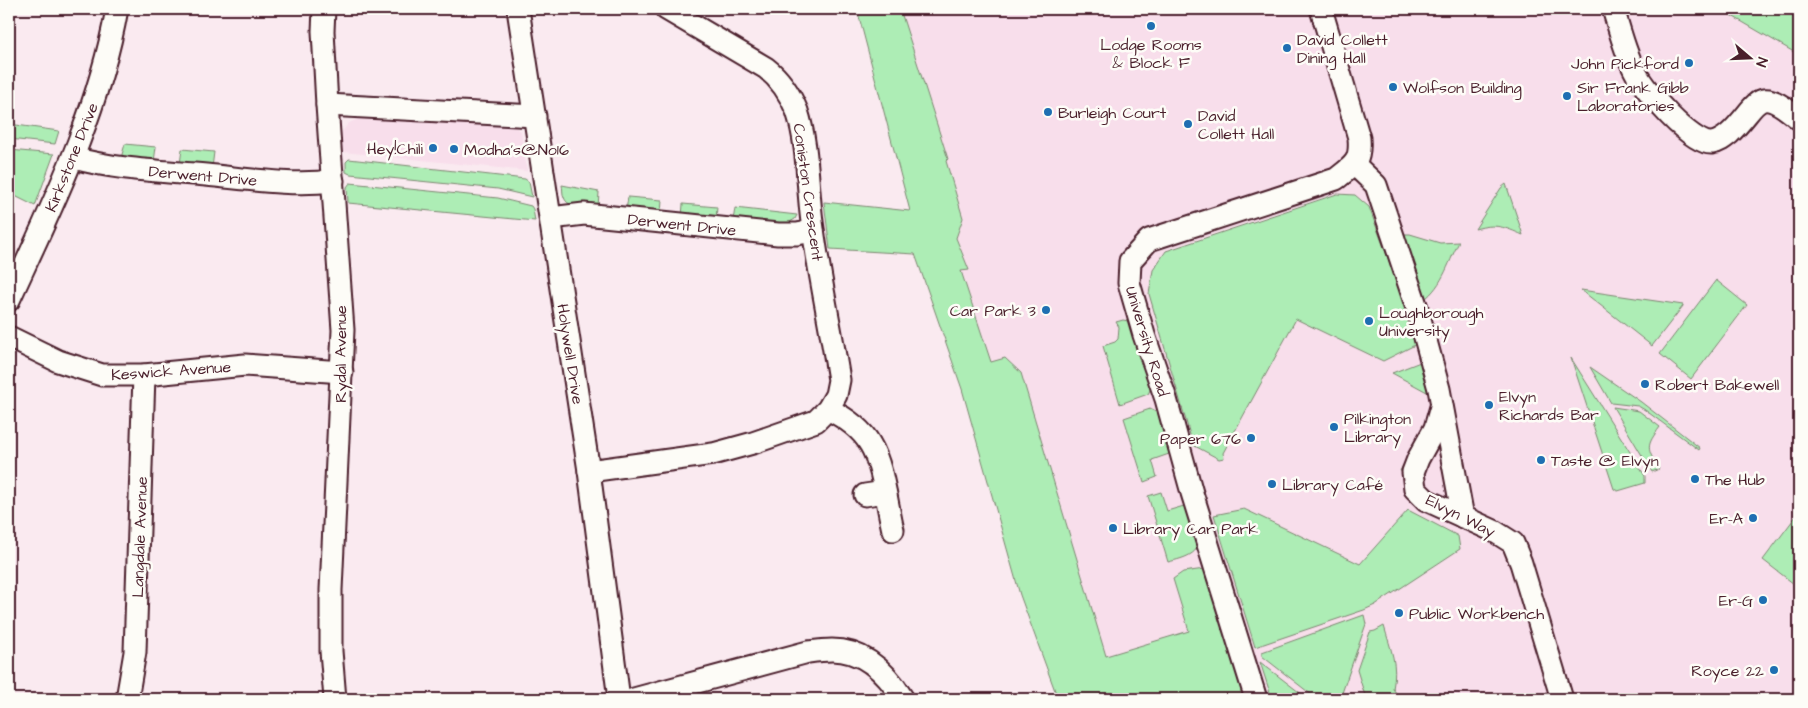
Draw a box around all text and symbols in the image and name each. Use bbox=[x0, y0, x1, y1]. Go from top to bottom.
marker: Lodge Rooms & Block F bbox=[1145, 20, 1157, 32]
place label: David Collett Dining Hall bbox=[1297, 29, 1388, 70]
north arrow bbox=[1726, 32, 1776, 82]
place label: Lodge Rooms & Block F bbox=[1100, 34, 1202, 74]
marker: David Collett Dining Hall bbox=[1281, 42, 1293, 54]
place label: John Pickford bbox=[1571, 53, 1679, 75]
text: N bbox=[1750, 54, 1772, 70]
marker: John Pickford bbox=[1683, 57, 1695, 69]
place label: Wolfson Building bbox=[1403, 77, 1522, 100]
place label: Sir Frank Gibb Laboratories bbox=[1577, 77, 1689, 117]
marker: Wolfson Building bbox=[1387, 81, 1399, 93]
marker: Sir Frank Gibb Laboratories bbox=[1561, 90, 1573, 102]
street label: Kirkstone Drive bbox=[40, 99, 104, 215]
place label: Burleigh Court bbox=[1058, 102, 1167, 125]
place label: David Collett Hall bbox=[1198, 105, 1274, 145]
marker: Burleigh Court bbox=[1042, 106, 1054, 118]
marker: David Collett Hall bbox=[1182, 118, 1194, 130]
street label: Coniston Crescent bbox=[787, 122, 829, 263]
place label: Hey!Chili bbox=[367, 138, 424, 161]
place label: Modha's@No16 bbox=[464, 139, 569, 161]
marker: Hey!Chili bbox=[427, 142, 439, 154]
marker: Modha's@No16 bbox=[448, 143, 460, 155]
street label: Derwent Drive bbox=[148, 160, 258, 192]
street label: Derwent Drive bbox=[627, 208, 738, 242]
street label: University Road bbox=[1119, 284, 1174, 399]
place label: Car Park 3 bbox=[950, 300, 1036, 322]
street label: Holywell Drive bbox=[550, 302, 589, 407]
place label: Loughborough University bbox=[1379, 302, 1484, 343]
marker: Car Park 3 bbox=[1040, 304, 1052, 316]
street label: Rydal Avenue bbox=[330, 305, 353, 403]
marker: Loughborough University bbox=[1363, 315, 1375, 327]
street label: Keswick Avenue bbox=[110, 356, 232, 386]
place label: Robert Bakewell bbox=[1655, 374, 1779, 396]
marker: Robert Bakewell bbox=[1639, 378, 1651, 390]
place label: Elvyn Richards Bar bbox=[1499, 386, 1599, 426]
marker: Elvyn Richards Bar bbox=[1483, 399, 1495, 411]
place label: Pilkington Library bbox=[1344, 408, 1411, 449]
marker: Pilkington Library bbox=[1328, 421, 1340, 433]
place label: Paper 676 bbox=[1160, 428, 1241, 450]
marker: Paper 676 bbox=[1245, 432, 1257, 444]
place label: Taste @ Elvyn bbox=[1551, 450, 1659, 473]
marker: Taste @ Elvyn bbox=[1535, 454, 1547, 466]
place label: The Hub bbox=[1705, 469, 1765, 491]
marker: The Hub bbox=[1689, 473, 1701, 485]
place label: Library Café bbox=[1282, 474, 1383, 497]
street label: Langdale Avenue bbox=[127, 476, 154, 598]
marker: Library Café bbox=[1266, 478, 1278, 490]
street label: Elvyn Way bbox=[1421, 489, 1499, 544]
place label: Er-A bbox=[1709, 508, 1743, 530]
marker: Er-A bbox=[1747, 512, 1759, 524]
place label: Library Car Park bbox=[1123, 518, 1258, 541]
marker: Library Car Park bbox=[1107, 522, 1119, 534]
place label: Er-G bbox=[1719, 590, 1753, 612]
marker: Er-G bbox=[1757, 594, 1769, 606]
place label: Public Workbench bbox=[1409, 603, 1544, 625]
marker: Public Workbench bbox=[1393, 607, 1405, 619]
place label: Royce 22 bbox=[1691, 660, 1764, 683]
marker: Royce 22 bbox=[1768, 664, 1780, 676]

